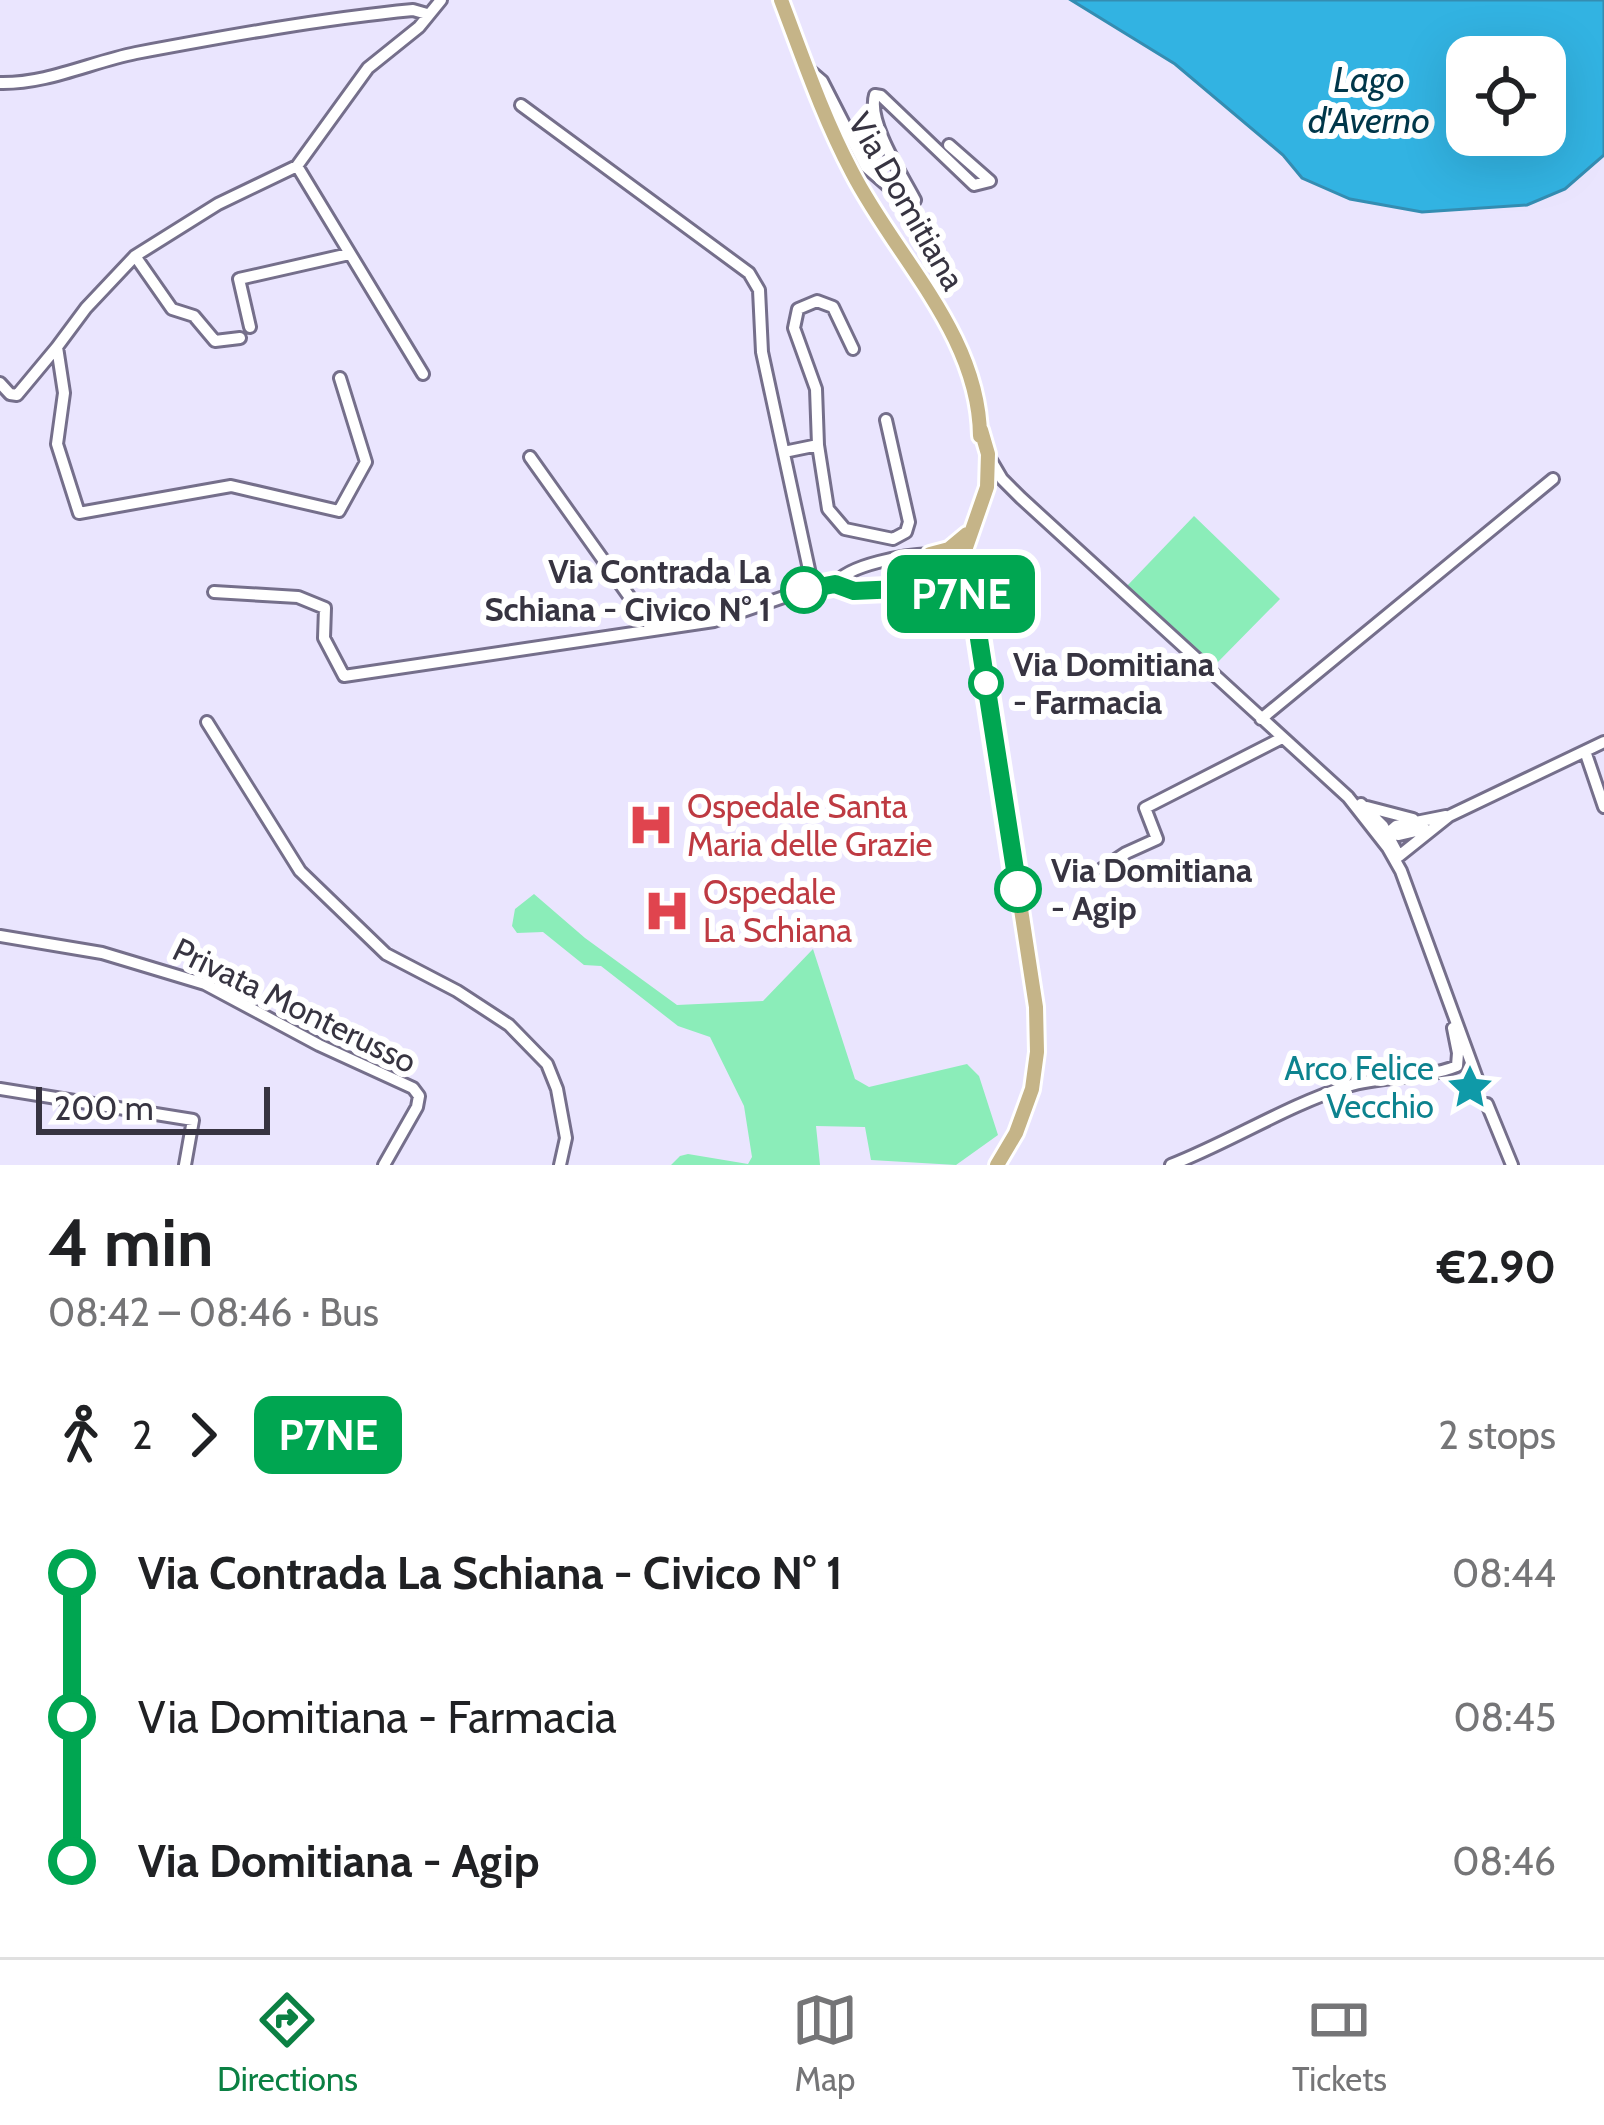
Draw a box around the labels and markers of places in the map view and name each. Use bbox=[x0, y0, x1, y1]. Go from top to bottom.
place label: Via Contrada La Schiana - Civico N° 1 bbox=[484, 551, 772, 629]
marker: Via Contrada La Schiana - Civico N° 1 bbox=[782, 568, 826, 612]
place label: Via Domitiana - Farmacia bbox=[1013, 644, 1215, 722]
marker: Via Domitiana - Farmacia bbox=[970, 667, 1002, 699]
place label: Ospedale Santa Maria delle Grazie bbox=[687, 786, 933, 864]
hospital icon: Ospedale Santa Maria delle Grazie bbox=[626, 800, 676, 850]
place label: Via Domitiana - Agip bbox=[1051, 850, 1253, 928]
marker: Via Domitiana - Agip bbox=[996, 867, 1040, 911]
place label: Ospedale La Schiana bbox=[703, 872, 852, 950]
hospital icon: Ospedale La Schiana bbox=[642, 886, 692, 936]
place label: Arco Felice Vecchio bbox=[1284, 1048, 1434, 1126]
place icon: Arco Felice Vecchio bbox=[1445, 1062, 1495, 1112]

